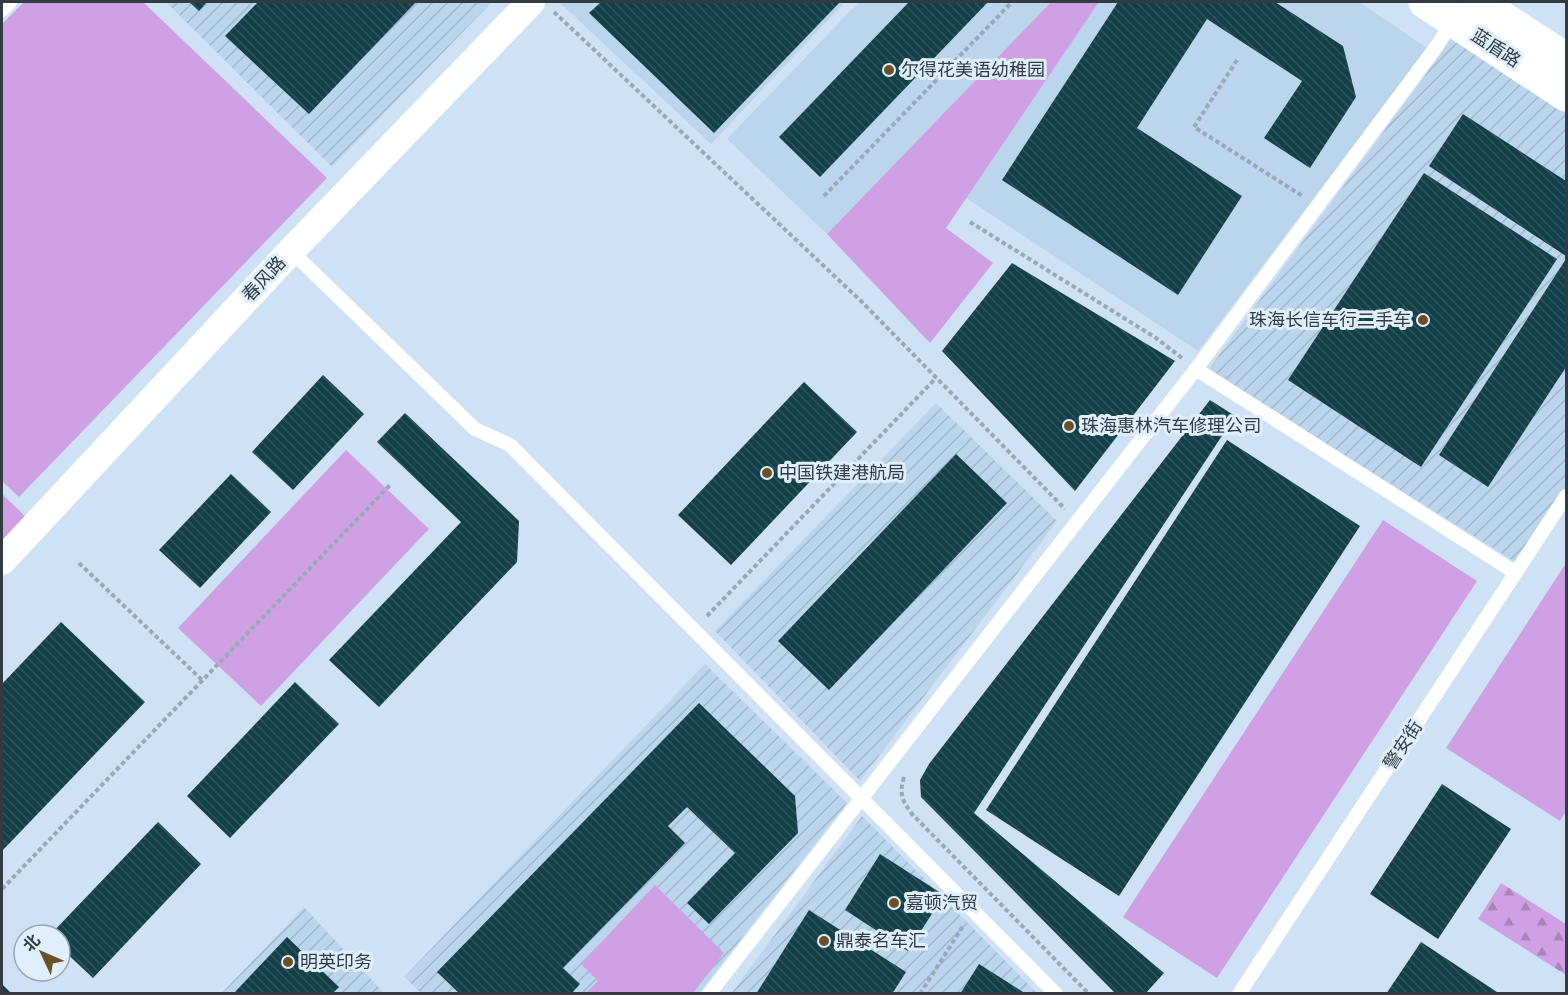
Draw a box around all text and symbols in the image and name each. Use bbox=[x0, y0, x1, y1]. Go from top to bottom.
street label: 蓝盾路 bbox=[1467, 23, 1525, 72]
place label: 尔得花美语幼稚园 bbox=[901, 58, 1045, 81]
marker: 尔得花美语幼稚园 bbox=[882, 63, 896, 77]
street label: 春风路 bbox=[237, 251, 290, 306]
place label: 珠海长信车行二手车 bbox=[1249, 308, 1411, 331]
marker: 珠海长信车行二手车 bbox=[1416, 313, 1430, 327]
place label: 珠海惠林汽车修理公司 bbox=[1081, 414, 1261, 437]
marker: 珠海惠林汽车修理公司 bbox=[1062, 419, 1076, 433]
place label: 中国铁建港航局 bbox=[779, 461, 905, 484]
marker: 中国铁建港航局 bbox=[760, 466, 774, 480]
street label: 警安街 bbox=[1378, 716, 1427, 774]
place label: 嘉顿汽贸 bbox=[906, 891, 978, 914]
marker: 嘉顿汽贸 bbox=[887, 896, 901, 910]
north arrow bbox=[12, 923, 72, 983]
place label: 鼎泰名车汇 bbox=[836, 929, 926, 952]
text: 北 bbox=[18, 930, 45, 956]
marker: 鼎泰名车汇 bbox=[817, 934, 831, 948]
place label: 明英印务 bbox=[300, 950, 372, 973]
marker: 明英印务 bbox=[281, 955, 295, 969]

